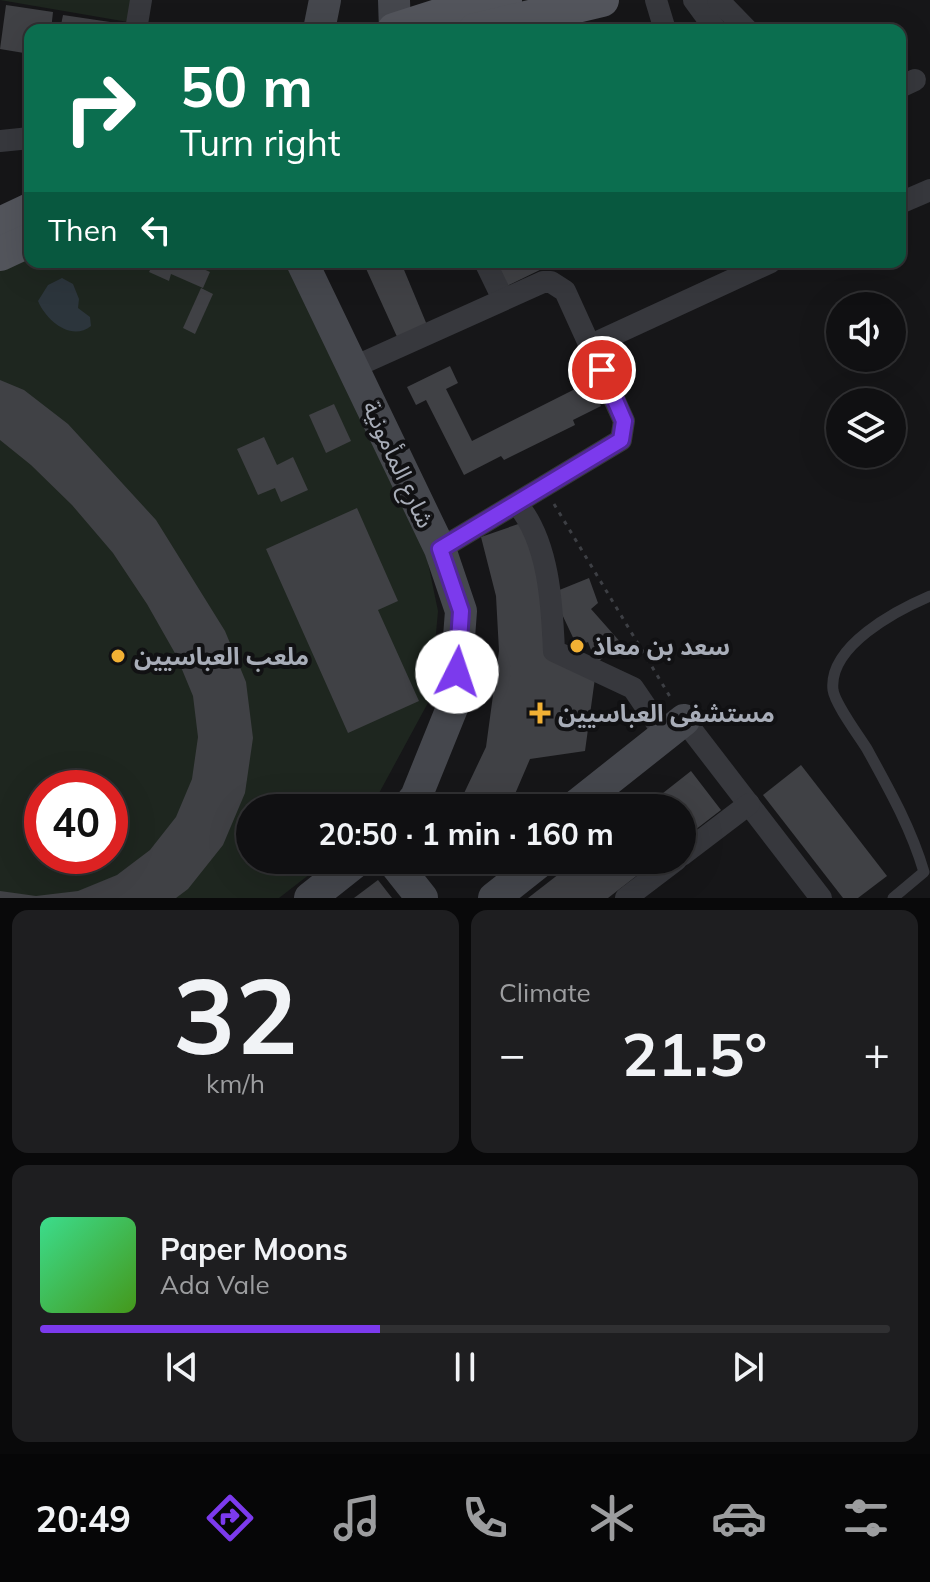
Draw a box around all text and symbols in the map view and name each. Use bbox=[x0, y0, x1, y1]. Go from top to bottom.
text: 50 m bbox=[180, 51, 313, 121]
icon: right bbox=[48, 56, 152, 160]
text: Turn right bbox=[180, 120, 341, 165]
icon: left bbox=[134, 208, 178, 252]
text: Then bbox=[48, 211, 118, 249]
map controls bbox=[826, 292, 906, 468]
button: sound bbox=[826, 292, 906, 372]
pin bbox=[568, 336, 636, 404]
icon: arrive bbox=[580, 348, 624, 392]
button: layers bbox=[826, 388, 906, 468]
street label: شارع المأمونية bbox=[354, 396, 442, 534]
position arrow bbox=[415, 630, 499, 714]
place label: سعد بن معاذ bbox=[593, 631, 730, 661]
marker: سعد بن معاذ bbox=[568, 637, 586, 655]
place label: ملعب العباسيين bbox=[134, 641, 309, 672]
marker: ملعب العباسيين bbox=[109, 647, 127, 665]
place label: مستشفى العباسيين bbox=[558, 698, 775, 728]
marker: مستشفى العباسيين bbox=[529, 702, 551, 724]
speed limit sign: 40 bbox=[24, 770, 128, 874]
text: 20:50 · 1 min · 160 m bbox=[318, 815, 614, 853]
text: 32 bbox=[173, 949, 298, 1080]
text: Climate bbox=[499, 976, 591, 1009]
text: 21.5° bbox=[622, 1016, 767, 1091]
text: − bbox=[499, 1026, 525, 1081]
text: + bbox=[864, 1026, 890, 1081]
text: km/h bbox=[206, 1067, 265, 1100]
text: Paper Moons bbox=[160, 1230, 348, 1268]
text: Ada Vale bbox=[160, 1268, 270, 1301]
icon: previous bbox=[160, 1345, 204, 1389]
icon: pause bbox=[443, 1345, 487, 1389]
icon: next bbox=[726, 1345, 770, 1389]
icon: directions bbox=[202, 1490, 258, 1546]
icon: music bbox=[329, 1490, 385, 1546]
icon: phone bbox=[457, 1490, 513, 1546]
icon: climate bbox=[584, 1490, 640, 1546]
icon: car bbox=[711, 1490, 767, 1546]
icon: filters bbox=[838, 1490, 894, 1546]
text: 20:49 bbox=[36, 1496, 131, 1541]

